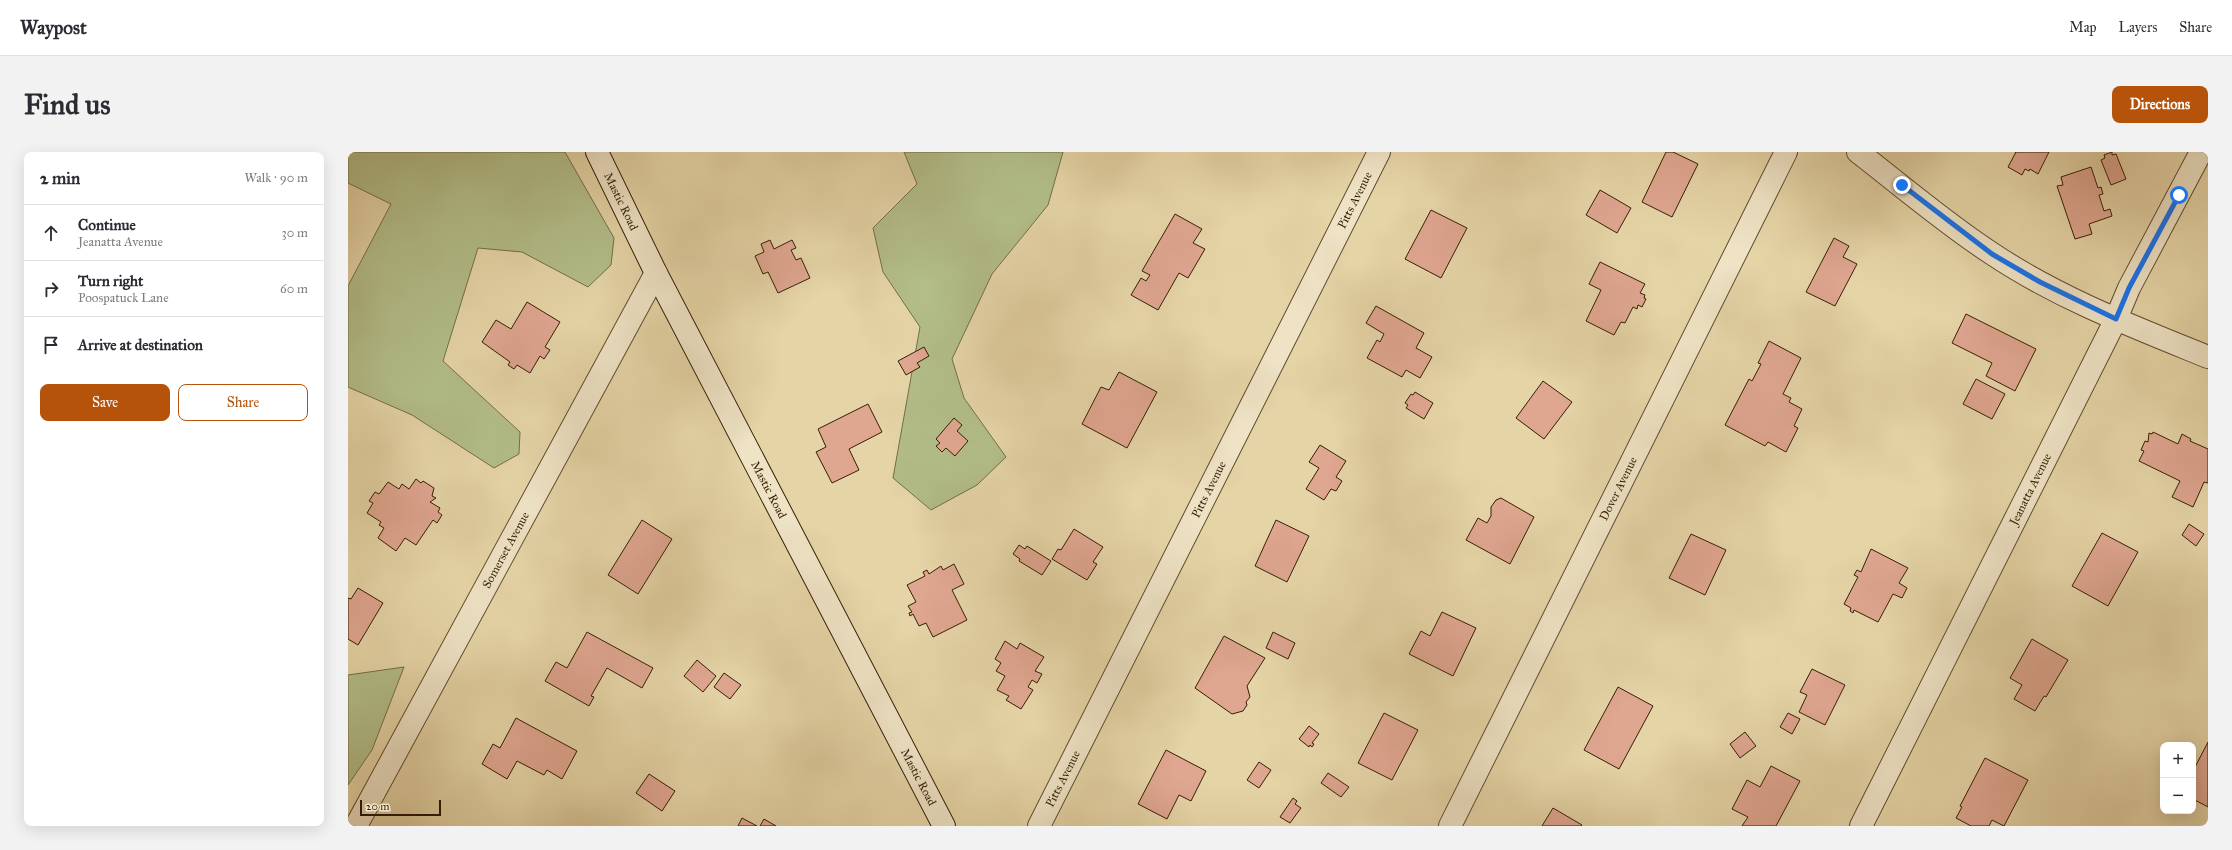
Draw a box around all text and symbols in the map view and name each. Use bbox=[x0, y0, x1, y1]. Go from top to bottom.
text: Waypost bbox=[20, 16, 87, 39]
text: Map bbox=[2069, 19, 2097, 36]
text: Layers bbox=[2119, 19, 2157, 36]
text: Share bbox=[2179, 19, 2212, 36]
button: Directions bbox=[2112, 86, 2208, 123]
text: Find us bbox=[24, 87, 110, 122]
text: 2 min bbox=[40, 168, 80, 189]
street label: Pitts Avenue bbox=[1335, 169, 1375, 231]
text: Walk · 90 m bbox=[245, 170, 308, 186]
street label: Mastic Road bbox=[601, 170, 641, 233]
route end bbox=[1893, 176, 1911, 194]
route start bbox=[2170, 186, 2188, 204]
text: Continue bbox=[78, 216, 136, 234]
icon: ahead bbox=[40, 222, 62, 244]
text: 30 m bbox=[282, 225, 308, 241]
text: Jeanatta Avenue bbox=[78, 234, 163, 250]
text: Turn right bbox=[78, 272, 143, 290]
icon: right bbox=[40, 278, 62, 300]
text: 60 m bbox=[280, 281, 308, 297]
text: Poospatuck Lane bbox=[78, 290, 169, 306]
icon: arrive bbox=[40, 334, 62, 356]
text: Arrive at destination bbox=[78, 336, 203, 354]
button: Save bbox=[40, 384, 170, 421]
button: Share bbox=[178, 384, 308, 421]
street label: Jeanatta Avenue bbox=[2006, 451, 2054, 530]
street label: Dover Avenue bbox=[1596, 454, 1640, 523]
street label: Mastic Road bbox=[748, 459, 790, 521]
street label: Pitts Avenue bbox=[1189, 459, 1229, 520]
street label: Somerset Avenue bbox=[479, 509, 532, 591]
map controls bbox=[2160, 742, 2196, 814]
button: + bbox=[2160, 742, 2196, 778]
street label: Mastic Road bbox=[898, 746, 939, 808]
street label: Pitts Avenue bbox=[1043, 748, 1083, 809]
button: − bbox=[2160, 778, 2196, 814]
scale bar bbox=[360, 798, 441, 817]
text: 20 m bbox=[366, 800, 389, 813]

